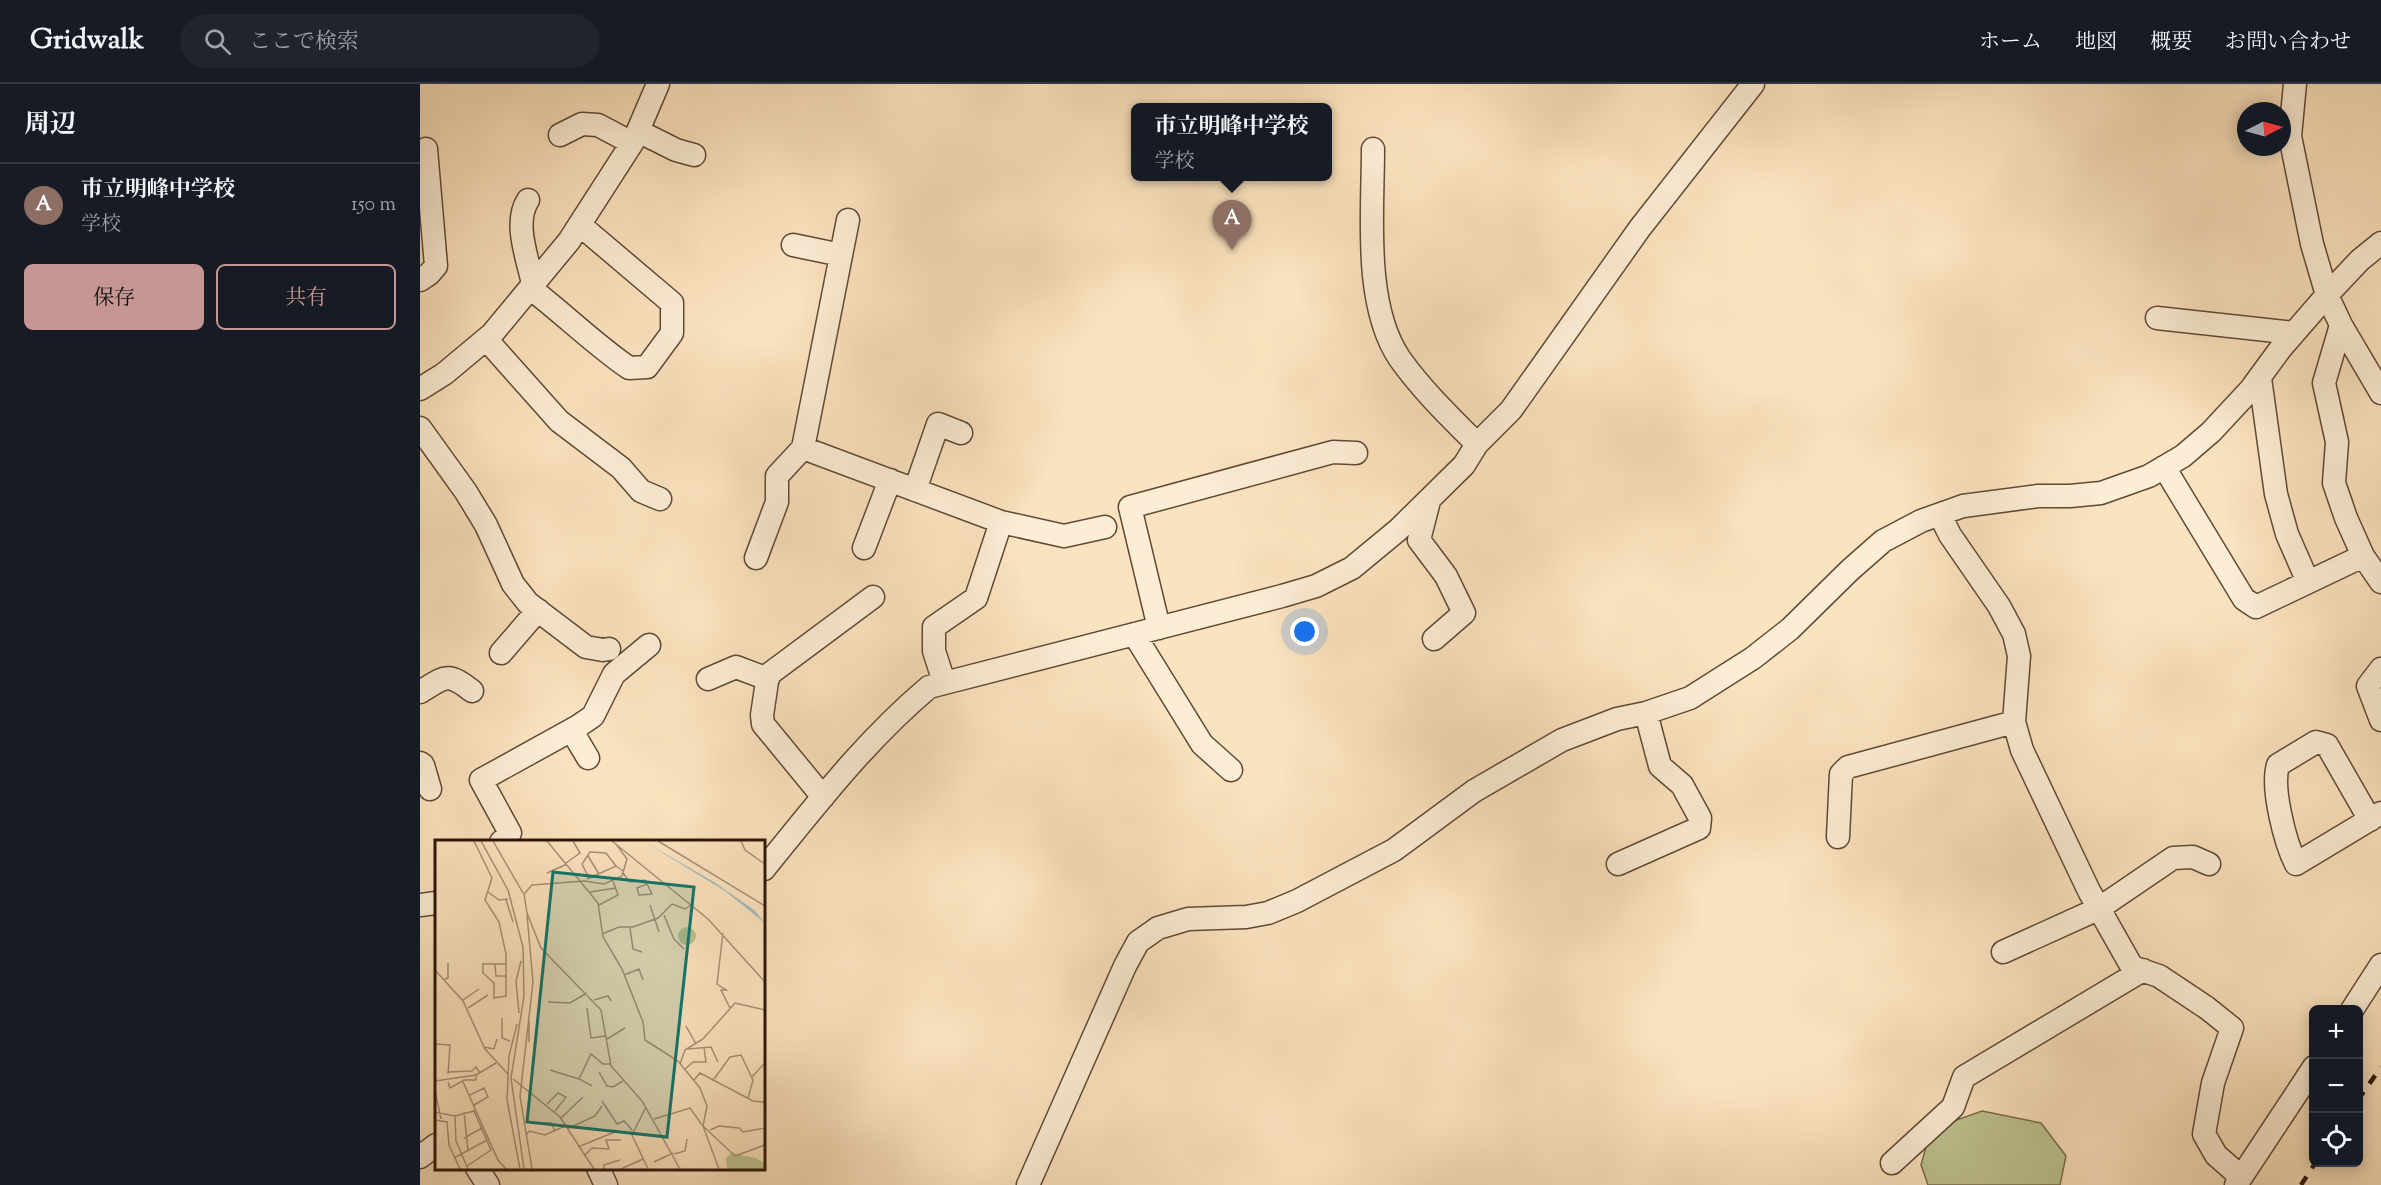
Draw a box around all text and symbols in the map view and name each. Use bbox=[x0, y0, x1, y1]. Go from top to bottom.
search box bbox=[180, 14, 600, 68]
text: Gridwalk bbox=[30, 21, 144, 61]
icon: search bbox=[201, 25, 234, 58]
text: ここで検索 bbox=[249, 27, 359, 59]
text: ホーム bbox=[1979, 28, 2042, 58]
text: 地図 bbox=[2075, 28, 2117, 58]
text: 概要 bbox=[2150, 28, 2192, 58]
text: お問い合わせ bbox=[2225, 28, 2351, 58]
north arrow bbox=[2237, 102, 2291, 156]
popup bbox=[1131, 103, 1332, 181]
text: 周辺 bbox=[24, 107, 76, 144]
text: 市立明峰中学校 bbox=[1154, 112, 1309, 144]
text: 学校 bbox=[1154, 148, 1194, 177]
text: 市立明峰中学校 bbox=[81, 175, 235, 207]
text: A bbox=[35, 191, 52, 220]
text: 150 m bbox=[351, 191, 396, 220]
pin: A bbox=[1212, 200, 1252, 250]
text: 学校 bbox=[81, 211, 121, 240]
button: 保存 bbox=[24, 264, 204, 330]
button: 共有 bbox=[216, 264, 396, 330]
your location bbox=[1290, 617, 1319, 646]
inset map bbox=[435, 840, 765, 1170]
map controls bbox=[2309, 1005, 2363, 1167]
button: + bbox=[2309, 1005, 2363, 1059]
button: − bbox=[2309, 1059, 2363, 1113]
button: locate bbox=[2309, 1113, 2363, 1167]

